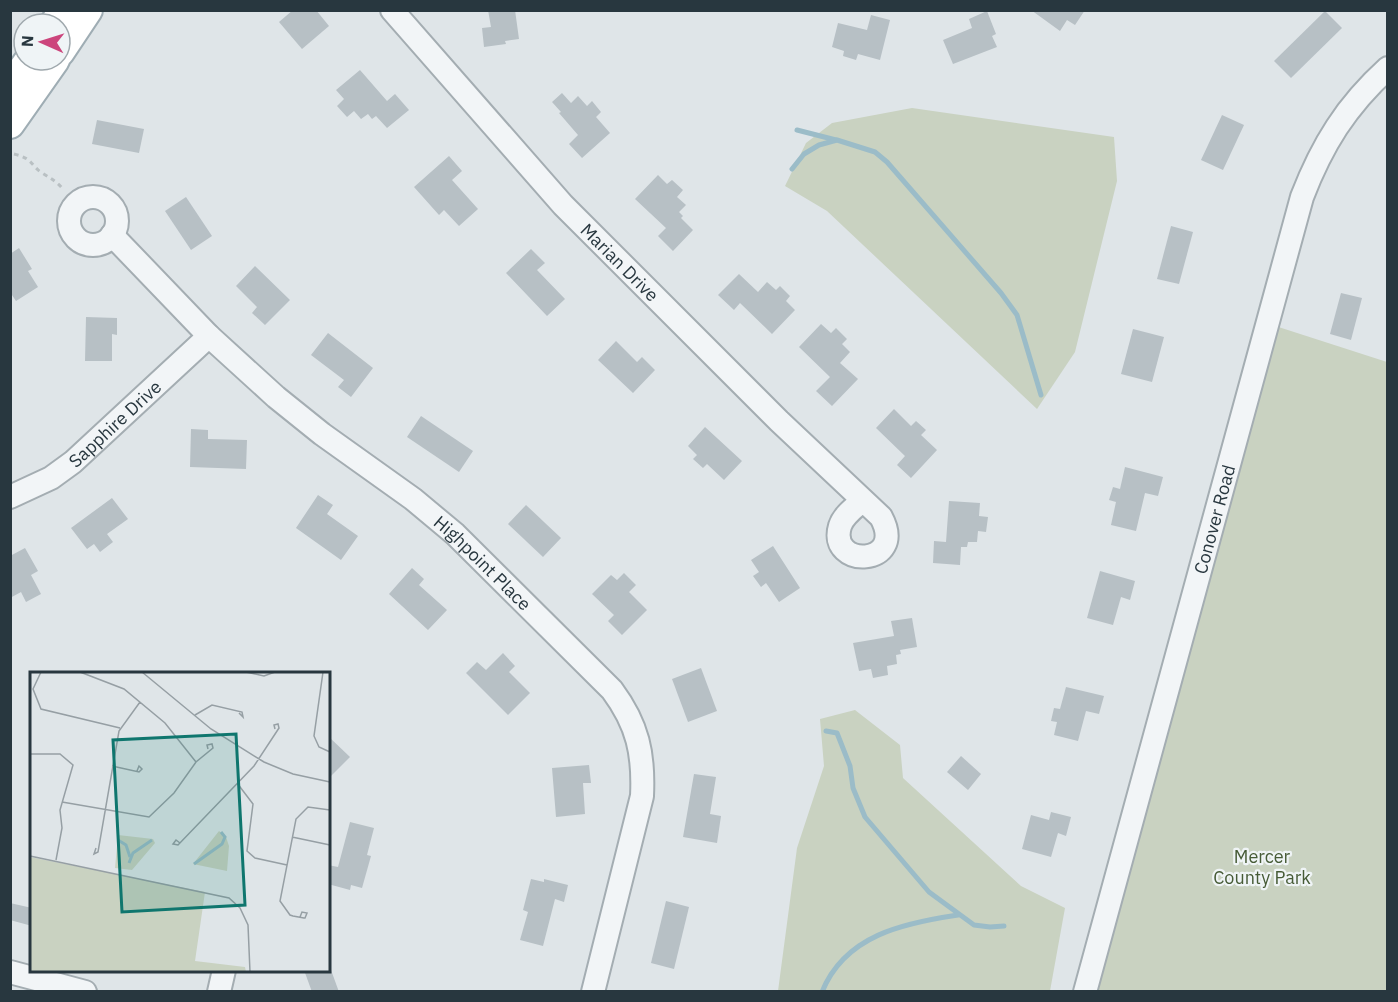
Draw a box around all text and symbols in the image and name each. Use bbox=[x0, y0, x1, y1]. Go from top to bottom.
north arrow bbox=[12, 12, 72, 72]
text: N bbox=[17, 35, 37, 48]
street label: Marian Drive bbox=[576, 218, 664, 306]
street label: Sapphire Drive bbox=[63, 375, 166, 472]
street label: Conover Road bbox=[1188, 462, 1240, 577]
street label: Highpoint Place bbox=[429, 510, 537, 615]
inset map bbox=[30, 672, 330, 972]
park label: Mercer County Park bbox=[1213, 845, 1311, 889]

